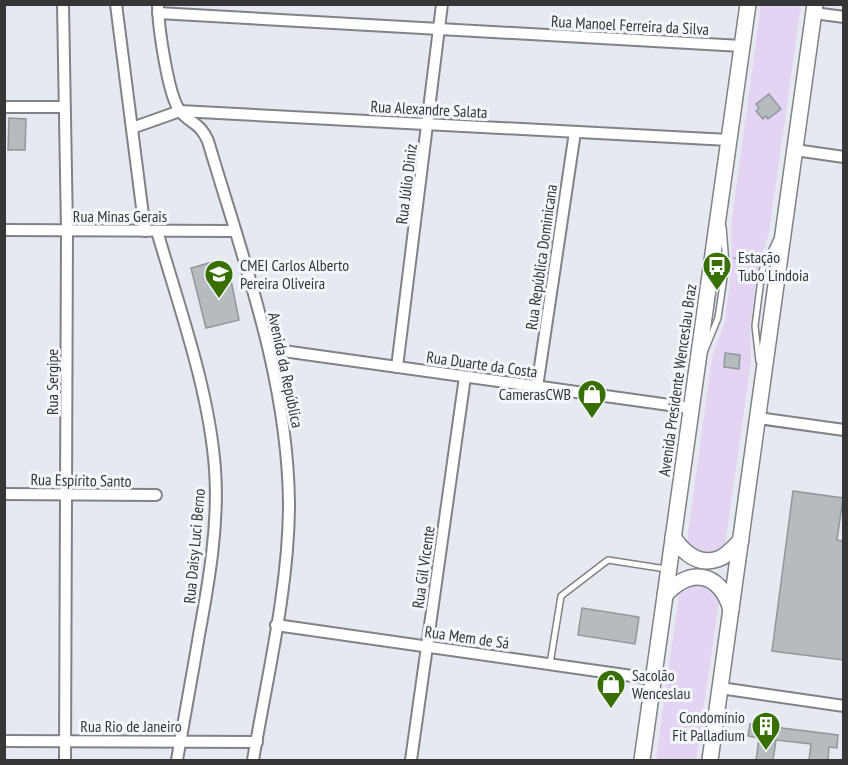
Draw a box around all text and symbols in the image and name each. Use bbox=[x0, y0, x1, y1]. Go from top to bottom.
street label: Rua Manoel Ferreira da Silva bbox=[550, 11, 710, 39]
street label: Rua Alexandre Salata bbox=[370, 96, 488, 122]
street label: Rua Júlio Diniz bbox=[391, 142, 421, 225]
street label: Rua República Dominicana bbox=[521, 183, 561, 331]
street label: Rua Minas Gerais bbox=[73, 206, 167, 226]
place label: Estação Tubo Lindoia bbox=[738, 247, 809, 285]
bus stop icon: Estação Tubo Lindoia bbox=[701, 250, 733, 292]
place label: CMEI Carlos Alberto Pereira Oliveira bbox=[240, 255, 349, 293]
school or university icon: CMEI Carlos Alberto Pereira Oliveira bbox=[203, 258, 235, 300]
street label: Avenida Presidente Wenceslau Braz bbox=[654, 282, 700, 478]
street label: Avenida da República bbox=[264, 310, 308, 430]
street label: Rua Duarte da Costa bbox=[425, 346, 539, 382]
street label: Rua Sergipe bbox=[42, 349, 62, 415]
shop icon: CamerasCWB bbox=[576, 378, 608, 420]
place label: CamerasCWB bbox=[499, 384, 571, 404]
street label: Rua Espírito Santo bbox=[30, 469, 132, 491]
street label: Rua Daisy Luci Berno bbox=[179, 488, 209, 604]
street label: Rua Gil Vicente bbox=[407, 524, 439, 610]
street label: Rua Mem de Sá bbox=[423, 621, 511, 653]
place label: Sacolão Wenceslau bbox=[632, 665, 690, 703]
shop icon: Sacolão Wenceslau bbox=[595, 668, 627, 710]
place label: Condomínio Fit Palladium bbox=[672, 707, 745, 745]
building icon: Condomínio Fit Palladium bbox=[750, 710, 782, 752]
street label: Rua Rio de Janeiro bbox=[80, 716, 182, 736]

